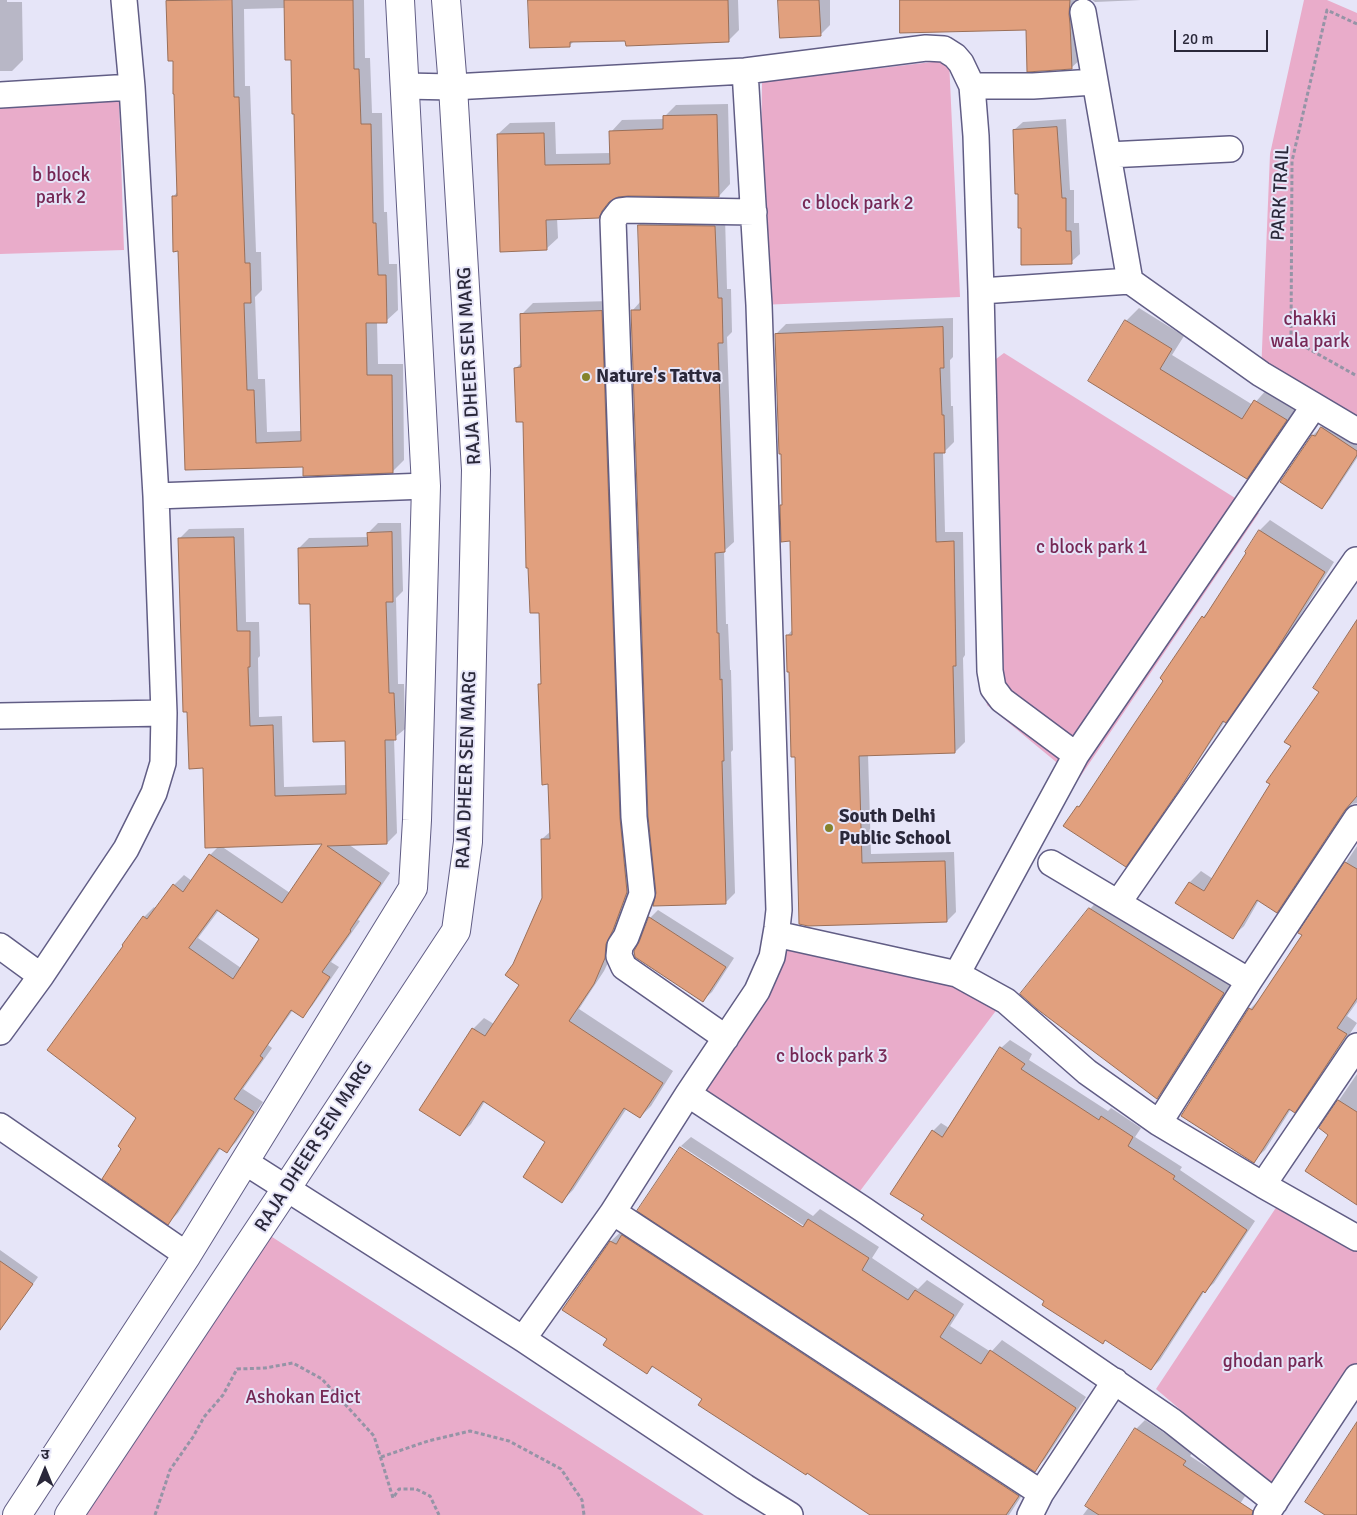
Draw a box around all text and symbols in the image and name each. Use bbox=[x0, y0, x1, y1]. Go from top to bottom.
scale bar bbox=[1177, 20, 1271, 52]
text: 20 m bbox=[1182, 30, 1213, 48]
street label: PARK TRAIL bbox=[1267, 145, 1295, 241]
park label: b block park 2 bbox=[32, 165, 90, 209]
park label: c block park 2 bbox=[802, 193, 914, 215]
street label: RAJA DHEER SEN MARG bbox=[453, 266, 487, 466]
park label: chakki wala park bbox=[1271, 309, 1349, 353]
place label: Nature's Tattva bbox=[596, 366, 721, 388]
marker: Nature's Tattva bbox=[580, 371, 592, 383]
park label: c block park 1 bbox=[1036, 537, 1148, 559]
street label: RAJA DHEER SEN MARG bbox=[452, 671, 482, 869]
place label: South Delhi Public School bbox=[839, 806, 951, 850]
marker: South Delhi Public School bbox=[823, 822, 835, 834]
park label: c block park 3 bbox=[776, 1046, 888, 1068]
street label: RAJA DHEER SEN MARG bbox=[250, 1058, 378, 1236]
park label: ghodan park bbox=[1223, 1351, 1323, 1373]
park label: Ashokan Edict bbox=[245, 1387, 361, 1409]
north arrow bbox=[20, 1445, 70, 1495]
text: उ bbox=[41, 1446, 49, 1463]

